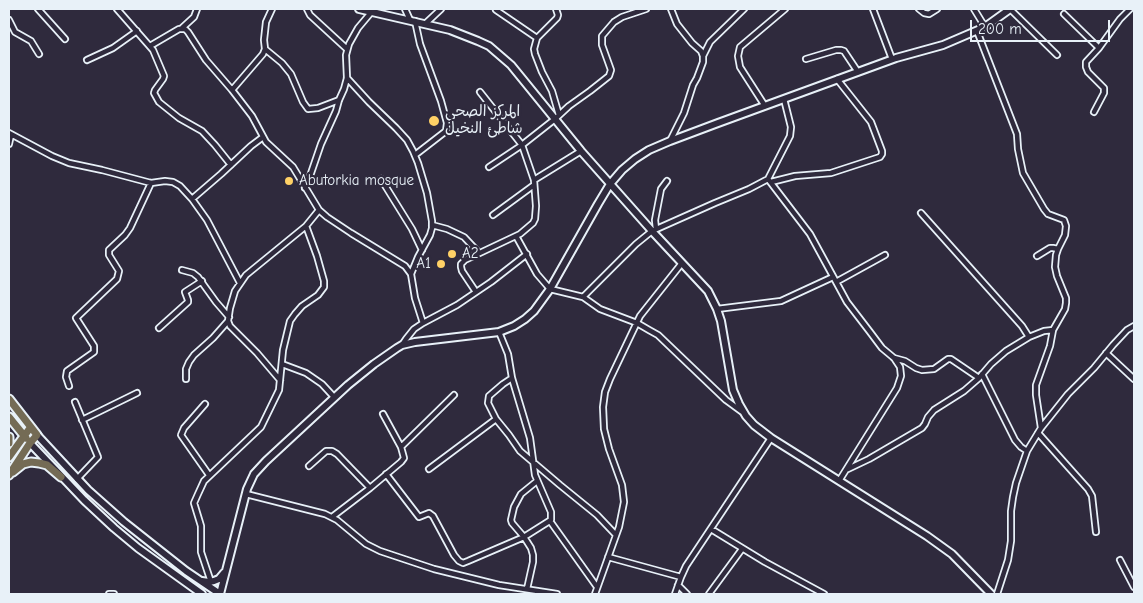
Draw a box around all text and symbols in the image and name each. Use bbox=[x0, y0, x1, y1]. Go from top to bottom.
scale bar bbox=[973, 10, 1113, 42]
text: 200 m bbox=[978, 20, 1022, 38]
place label: المركز الصحي شاطئ النخيل bbox=[445, 103, 523, 138]
marker: المركز الصحي شاطئ النخيل bbox=[427, 114, 441, 128]
place label: Abutorkia mosque bbox=[299, 172, 414, 190]
marker: Abutorkia mosque bbox=[283, 175, 295, 187]
place label: A2 bbox=[462, 245, 479, 263]
marker: A2 bbox=[446, 248, 458, 260]
place label: A1 bbox=[416, 255, 431, 273]
marker: A1 bbox=[435, 258, 447, 270]

